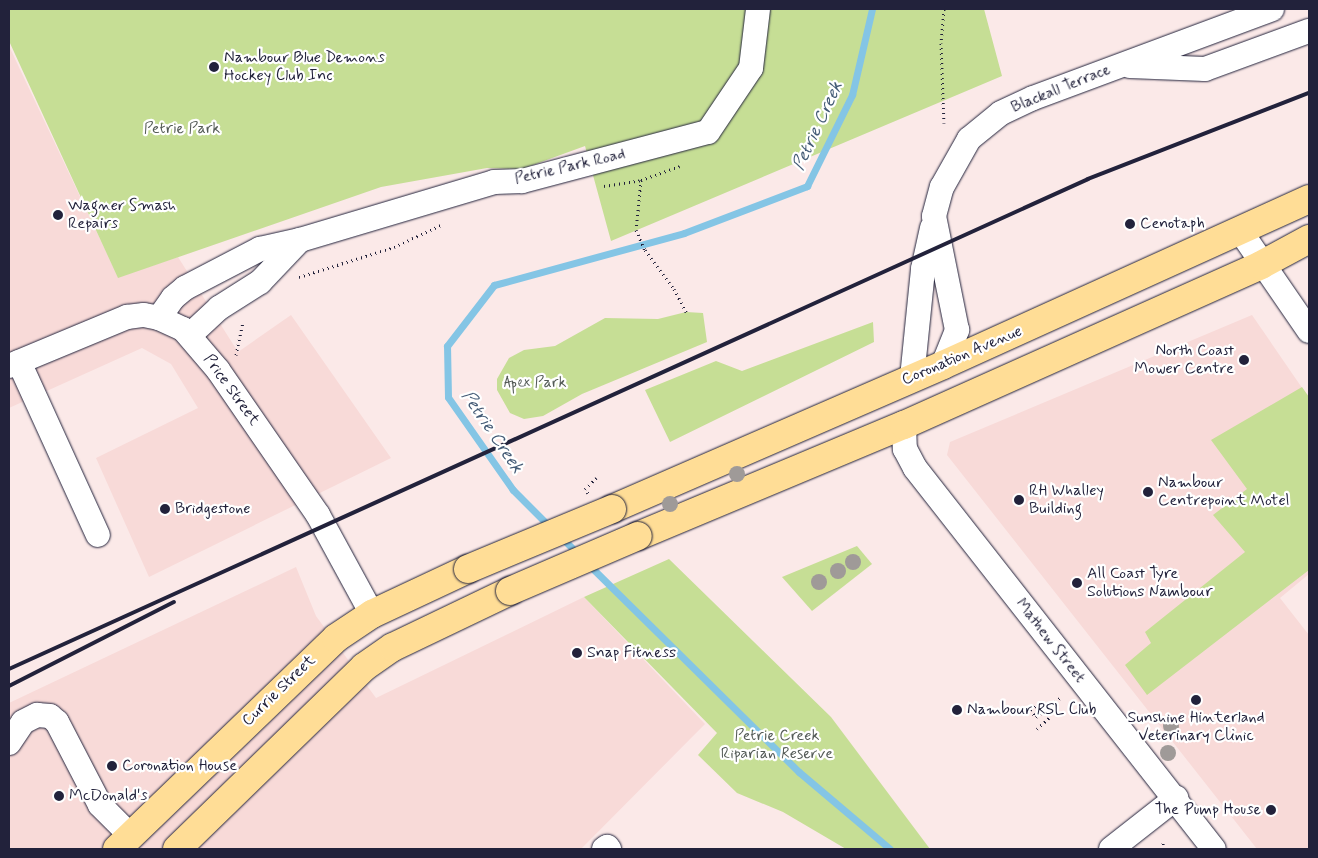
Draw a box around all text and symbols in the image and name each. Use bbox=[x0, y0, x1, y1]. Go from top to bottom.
place label: Nambour Blue Demons Hockey Club Inc bbox=[224, 48, 386, 86]
street label: Blackall Terrace bbox=[1008, 60, 1114, 118]
marker: Nambour Blue Demons Hockey Club Inc bbox=[208, 61, 220, 73]
water label: Petrie Creek bbox=[788, 78, 848, 174]
park label: Petrie Park bbox=[144, 119, 220, 139]
street label: Petrie Park Road bbox=[513, 145, 627, 189]
place label: Wagner Smash Repairs bbox=[68, 196, 175, 234]
marker: Wagner Smash Repairs bbox=[52, 209, 64, 221]
place label: Cenotaph bbox=[1140, 214, 1205, 234]
marker: Cenotaph bbox=[1124, 218, 1136, 230]
street label: Coronation Avenue bbox=[900, 322, 1024, 390]
place label: North Coast Mower Centre bbox=[1134, 341, 1234, 379]
street label: Price Street bbox=[199, 351, 263, 429]
marker: North Coast Mower Centre bbox=[1238, 354, 1250, 366]
park label: Apex Park bbox=[504, 373, 566, 393]
water label: Petrie Creek bbox=[456, 386, 528, 478]
place label: Nambour Centrepoint Motel bbox=[1158, 473, 1286, 511]
place label: RH Whalley Building bbox=[1029, 481, 1106, 519]
marker: Nambour Centrepoint Motel bbox=[1142, 486, 1154, 498]
marker: RH Whalley Building bbox=[1013, 494, 1025, 506]
place label: Bridgestone bbox=[175, 499, 251, 519]
marker: Bridgestone bbox=[159, 503, 171, 515]
place label: All Coast Tyre Solutions Nambour bbox=[1087, 564, 1214, 602]
marker: All Coast Tyre Solutions Nambour bbox=[1071, 577, 1083, 589]
street label: Mathew Street bbox=[1010, 594, 1090, 688]
place label: Snap Fitness bbox=[587, 643, 676, 663]
marker: Snap Fitness bbox=[571, 647, 583, 659]
street label: Currie Street bbox=[238, 651, 320, 731]
marker: Sunshine Hinterland Veterinary Clinic bbox=[1190, 694, 1202, 706]
place label: Nambour RSL Club bbox=[967, 700, 1099, 720]
marker: Nambour RSL Club bbox=[951, 704, 963, 716]
place label: Sunshine Hinterland Veterinary Clinic bbox=[1126, 708, 1266, 746]
park label: Petrie Creek Riparian Reserve bbox=[720, 726, 834, 764]
place label: Coronation House bbox=[122, 756, 236, 776]
marker: Coronation House bbox=[106, 760, 118, 772]
place label: McDonald's bbox=[69, 786, 148, 806]
marker: McDonald's bbox=[53, 790, 65, 802]
place label: The Pump House bbox=[1152, 800, 1261, 820]
marker: The Pump House bbox=[1265, 804, 1277, 816]

